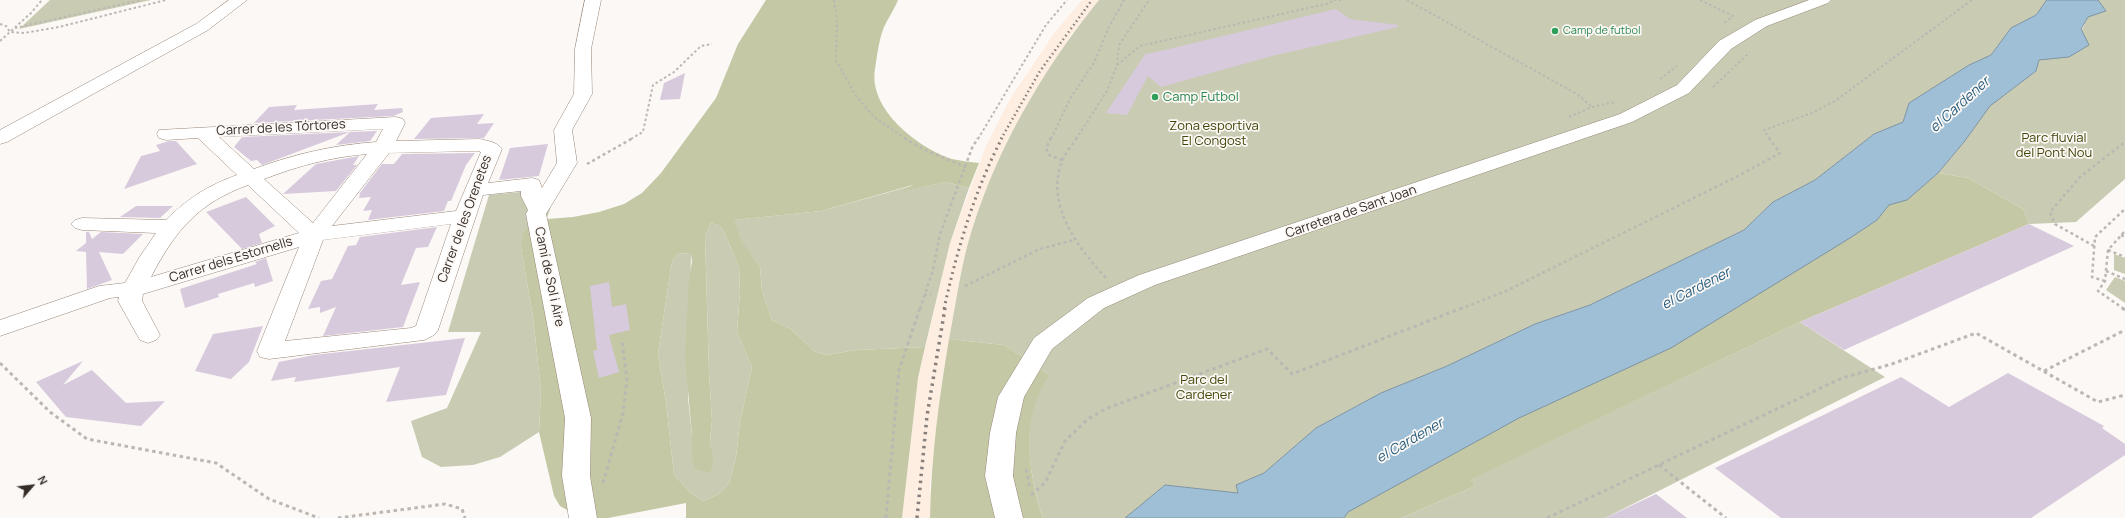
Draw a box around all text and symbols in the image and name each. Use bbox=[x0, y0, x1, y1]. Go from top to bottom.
place label: Camp de futbol bbox=[1563, 24, 1641, 38]
marker: Camp de futbol bbox=[1550, 26, 1560, 36]
water label: el Cardener bbox=[1927, 74, 1993, 136]
place label: Camp Futbol bbox=[1163, 89, 1239, 105]
marker: Camp Futbol bbox=[1150, 92, 1160, 102]
street label: Carrer de les Tórtores bbox=[216, 117, 346, 139]
park label: Zona esportiva El Congost bbox=[1169, 118, 1259, 149]
park label: Parc fluvial del Pont Nou bbox=[2016, 130, 2092, 161]
street label: Carrer de les Orenetes bbox=[435, 153, 495, 285]
street label: Carretera de Sant Joan bbox=[1283, 182, 1419, 242]
street label: Camí de Sol i Aire bbox=[531, 226, 567, 328]
street label: Carrer dels Estornells bbox=[167, 234, 295, 286]
water label: el Cardener bbox=[1659, 265, 1733, 313]
park label: Parc del Cardener bbox=[1176, 372, 1232, 403]
water label: el Cardener bbox=[1373, 415, 1447, 467]
north arrow bbox=[12, 466, 52, 506]
text: N bbox=[35, 473, 52, 487]

